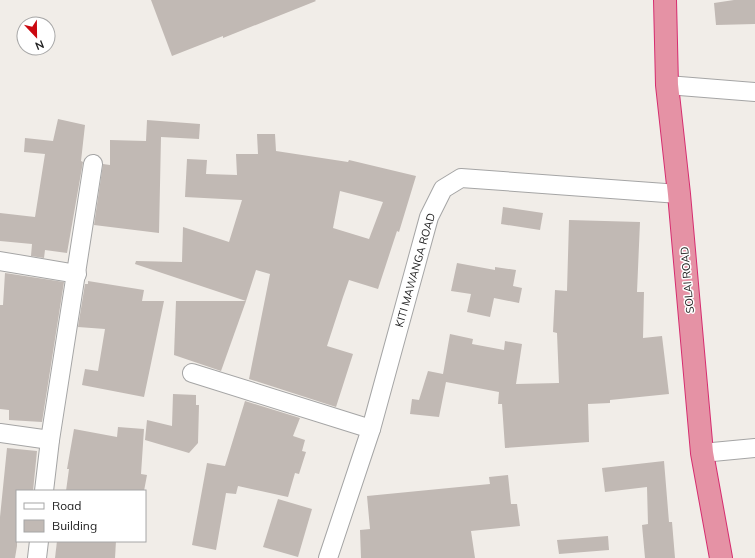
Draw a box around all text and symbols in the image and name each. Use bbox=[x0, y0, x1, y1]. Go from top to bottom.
north arrow bbox=[16, 16, 56, 56]
text: N bbox=[33, 37, 46, 53]
street label: KITI MAWANGA ROAD bbox=[392, 211, 438, 329]
street label: SOLAI ROAD bbox=[677, 246, 697, 314]
legend bbox=[16, 490, 146, 542]
text: Road bbox=[52, 498, 81, 513]
text: Building bbox=[52, 518, 97, 533]

